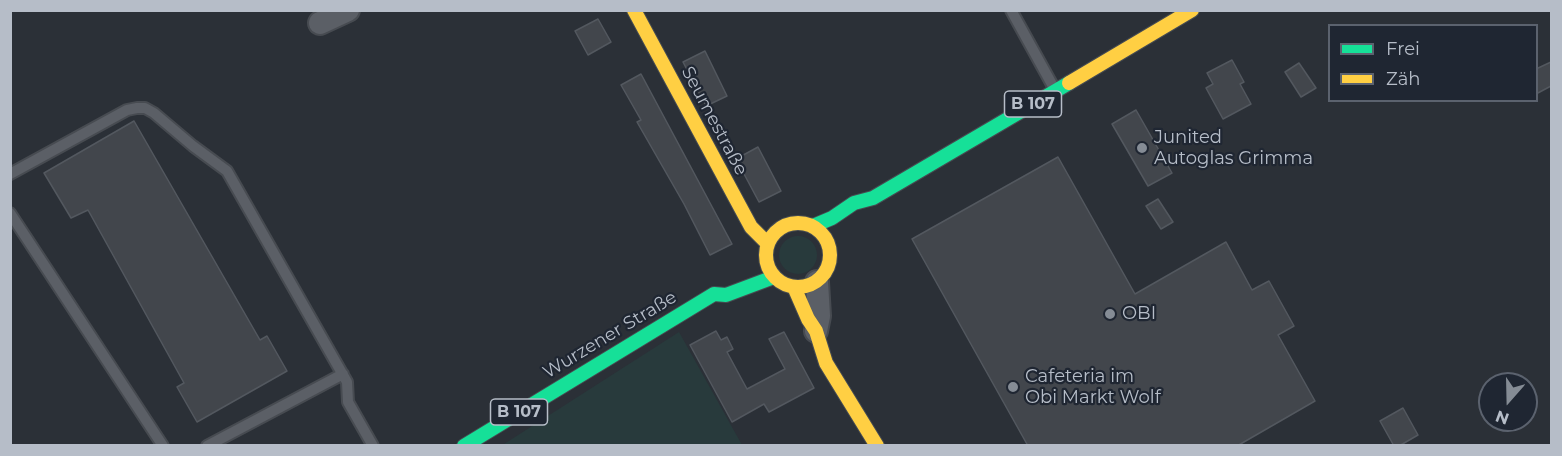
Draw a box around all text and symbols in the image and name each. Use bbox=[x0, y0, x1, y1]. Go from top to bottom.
legend bbox=[1328, 24, 1538, 102]
text: Frei bbox=[1386, 38, 1420, 60]
street label: Seumestraße bbox=[676, 63, 752, 179]
text: Zäh bbox=[1386, 68, 1421, 90]
road number: B 107 bbox=[1004, 91, 1062, 117]
place label: Junited Autoglas Grimma bbox=[1154, 127, 1313, 170]
marker: Junited Autoglas Grimma bbox=[1135, 141, 1149, 155]
street label: Wurzener Straße bbox=[539, 287, 681, 383]
place label: OBI bbox=[1122, 303, 1156, 325]
marker: OBI bbox=[1103, 307, 1117, 321]
place label: Cafeteria im Obi Markt Wolf bbox=[1025, 366, 1161, 409]
north arrow bbox=[1478, 372, 1538, 432]
marker: Cafeteria im Obi Markt Wolf bbox=[1006, 380, 1020, 394]
road number: B 107 bbox=[490, 399, 548, 425]
text: N bbox=[1493, 406, 1512, 429]

